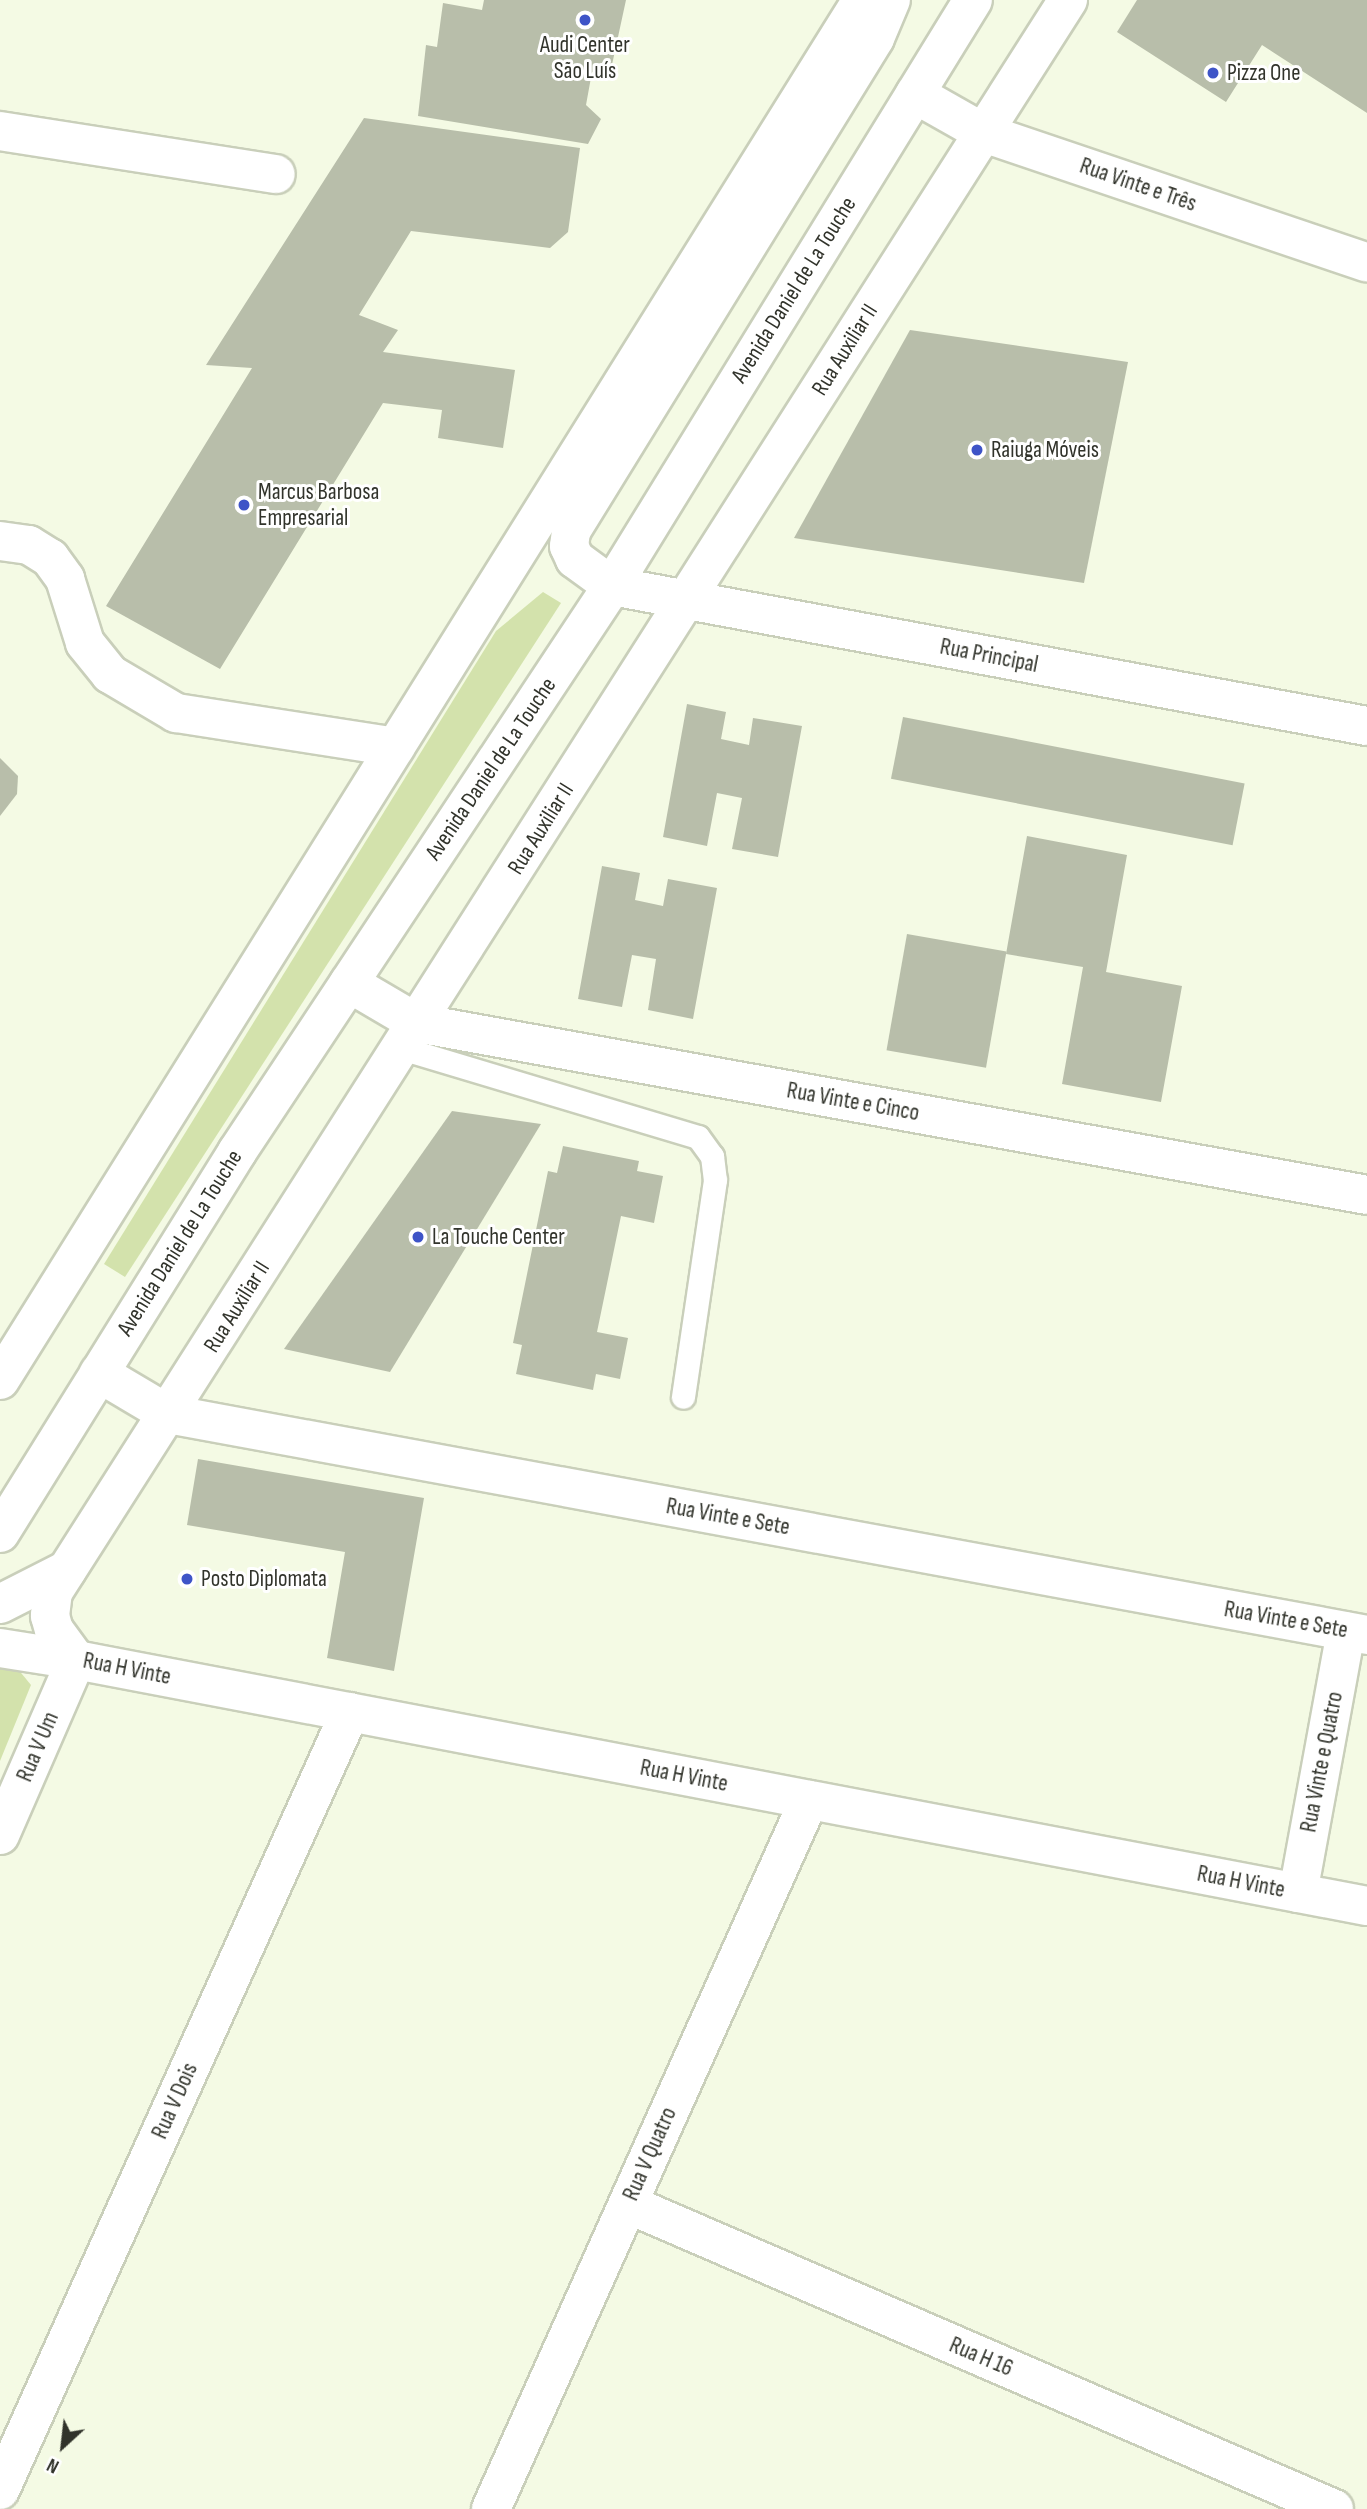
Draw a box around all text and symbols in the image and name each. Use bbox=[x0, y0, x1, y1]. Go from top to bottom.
marker: Audi Center São Luís bbox=[577, 12, 593, 28]
place label: Audi Center São Luís bbox=[540, 31, 630, 85]
place label: Pizza One bbox=[1227, 59, 1300, 87]
marker: Pizza One bbox=[1205, 65, 1221, 81]
street label: Rua Vinte e Três bbox=[1076, 152, 1200, 218]
street label: Avenida Daniel de La Touche bbox=[726, 192, 862, 388]
street label: Rua Auxiliar II bbox=[806, 299, 884, 401]
place label: Raiuga Móveis bbox=[991, 436, 1099, 464]
marker: Raiuga Móveis bbox=[969, 442, 985, 458]
place label: Marcus Barbosa Empresarial bbox=[258, 478, 379, 532]
marker: Marcus Barbosa Empresarial bbox=[236, 497, 252, 513]
street label: Rua Principal bbox=[938, 633, 1040, 679]
street label: Avenida Daniel de La Touche bbox=[420, 673, 562, 865]
street label: Rua Auxiliar II bbox=[502, 778, 580, 880]
street label: Rua Vinte e Cinco bbox=[785, 1077, 921, 1127]
street label: Avenida Daniel de La Touche bbox=[112, 1145, 248, 1341]
place label: La Touche Center bbox=[432, 1223, 565, 1251]
marker: La Touche Center bbox=[410, 1229, 426, 1245]
street label: Rua Auxiliar II bbox=[198, 1256, 276, 1358]
street label: Rua Vinte e Sete bbox=[664, 1493, 792, 1541]
place label: Posto Diplomata bbox=[201, 1565, 327, 1593]
marker: Posto Diplomata bbox=[179, 1571, 195, 1587]
street label: Rua Vinte e Sete bbox=[1222, 1596, 1350, 1644]
street label: Rua H Vinte bbox=[81, 1647, 173, 1691]
street label: Rua Vinte e Quatro bbox=[1295, 1689, 1349, 1835]
street label: Rua V Um bbox=[11, 1708, 65, 1786]
street label: Rua H Vinte bbox=[638, 1754, 730, 1798]
street label: Rua H Vinte bbox=[1195, 1860, 1287, 1904]
street label: Rua V Dois bbox=[146, 2059, 204, 2143]
street label: Rua V Quatro bbox=[617, 2103, 683, 2205]
street label: Rua H 16 bbox=[945, 2331, 1017, 2383]
north arrow bbox=[28, 2411, 98, 2481]
text: N bbox=[43, 2453, 63, 2478]

